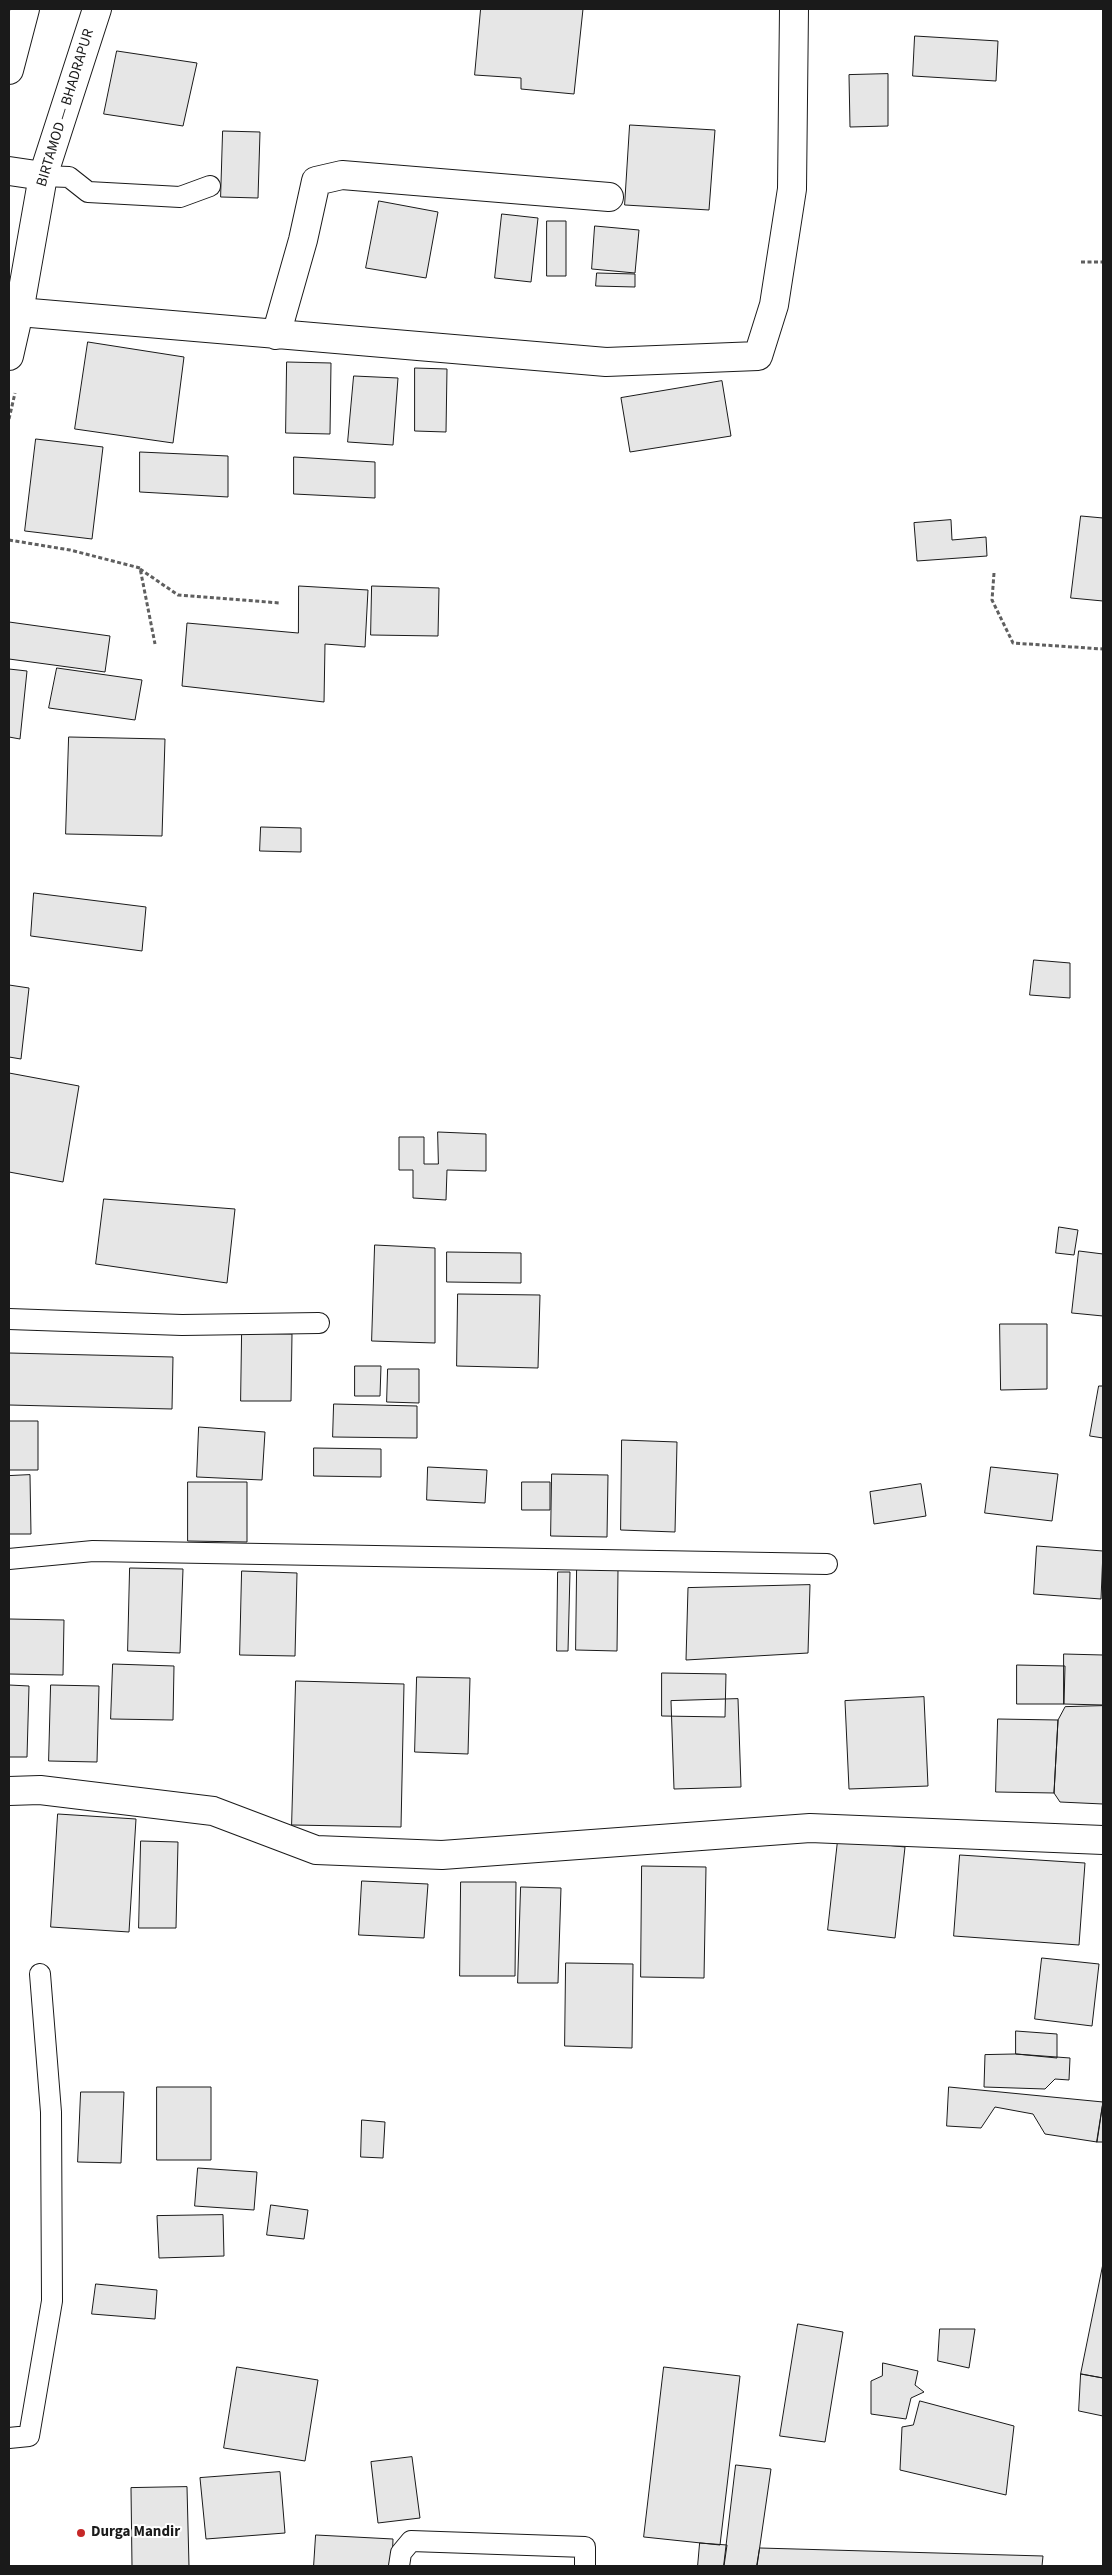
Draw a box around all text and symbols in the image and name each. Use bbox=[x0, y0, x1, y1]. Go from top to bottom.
street label: BIRTAMOD — BHADRAPUR bbox=[33, 27, 99, 189]
place label: Durga Mandir bbox=[91, 2524, 180, 2542]
marker: Durga Mandir bbox=[75, 2527, 87, 2539]

